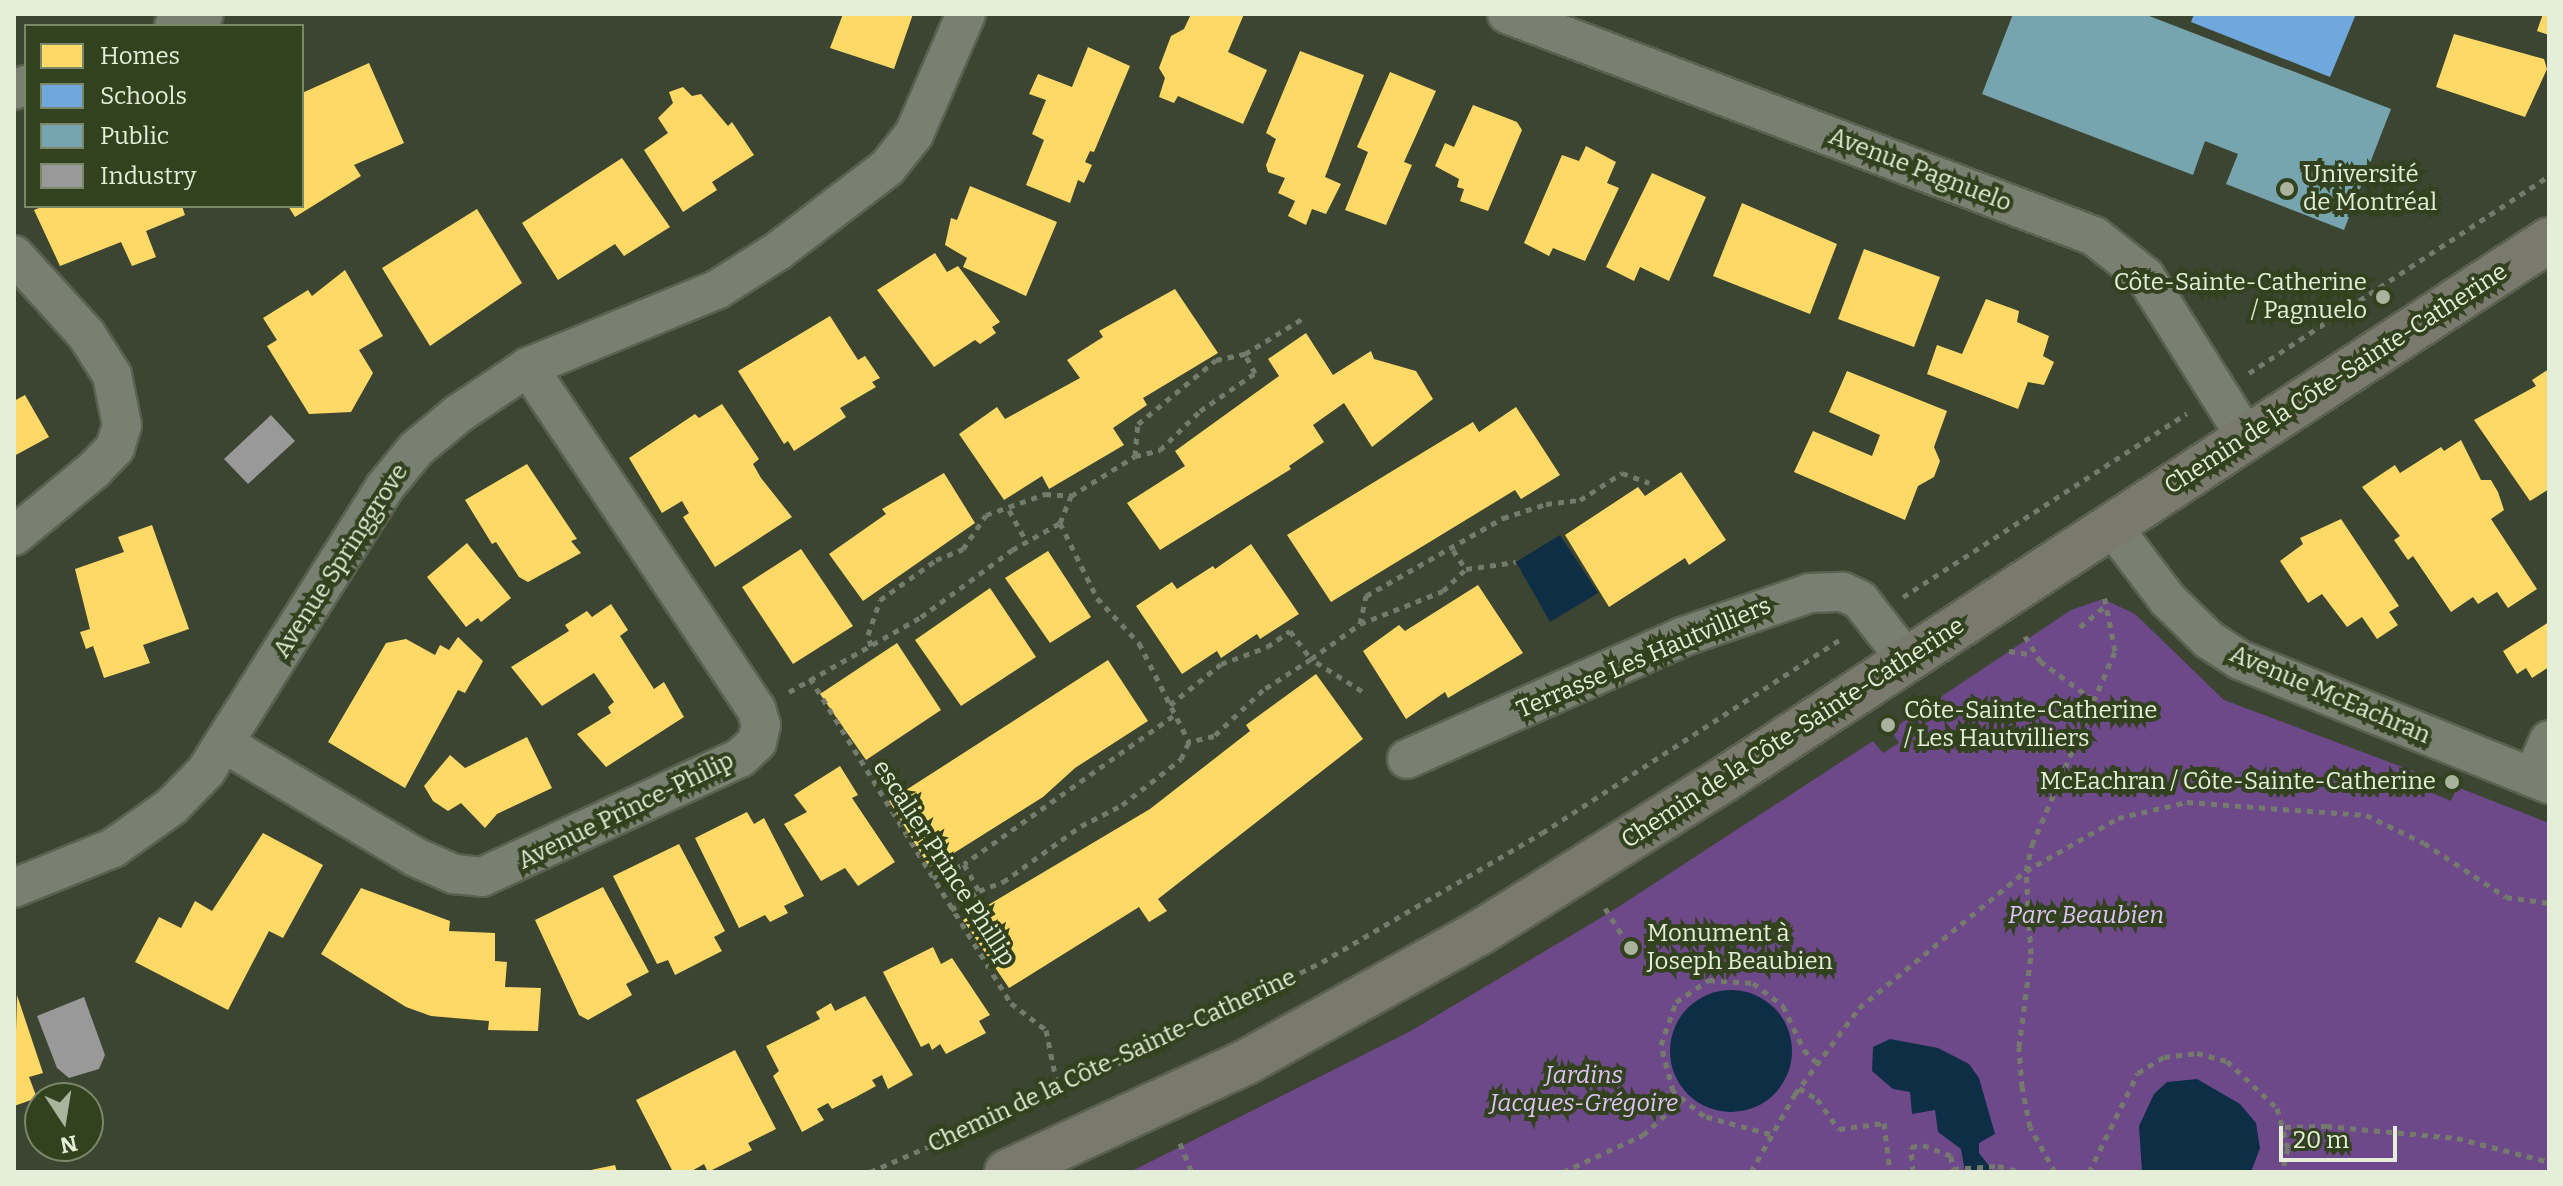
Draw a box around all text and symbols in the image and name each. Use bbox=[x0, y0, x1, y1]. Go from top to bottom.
legend bbox=[24, 24, 304, 208]
text: Homes bbox=[100, 42, 180, 70]
text: Schools bbox=[100, 82, 187, 110]
text: Public bbox=[100, 122, 169, 150]
street label: Avenue Pagnuelo bbox=[1825, 122, 2015, 218]
place label: Université de Montréal bbox=[2303, 161, 2437, 217]
text: Industry bbox=[100, 162, 197, 190]
marker: Université de Montréal bbox=[2278, 180, 2296, 198]
street label: Chemin de la Côte-Sainte-Catherine bbox=[2159, 257, 2513, 501]
place label: Côte-Sainte-Catherine / Pagnuelo bbox=[2114, 269, 2367, 325]
marker: Côte-Sainte-Catherine / Pagnuelo bbox=[2374, 288, 2392, 306]
street label: Avenue Springgrove bbox=[268, 459, 414, 663]
street label: Terrasse Les Hautvilliers bbox=[1513, 591, 1775, 725]
street label: Chemin de la Côte-Sainte-Catherine bbox=[1616, 611, 1970, 855]
street label: Avenue McEachran bbox=[2225, 640, 2435, 750]
place label: Côte-Sainte-Catherine / Les Hautvilliers bbox=[1904, 697, 2157, 753]
marker: Côte-Sainte-Catherine / Les Hautvilliers bbox=[1879, 716, 1897, 734]
street label: Avenue Prince-Philip bbox=[513, 746, 739, 876]
street label: escalier Prince Phillip bbox=[867, 755, 1021, 971]
place label: McEachran / Côte-Sainte-Catherine bbox=[2040, 768, 2436, 796]
marker: McEachran / Côte-Sainte-Catherine bbox=[2443, 773, 2461, 791]
park label: Parc Beaubien bbox=[2008, 902, 2164, 930]
place label: Monument à Joseph Beaubien bbox=[1647, 920, 1833, 976]
marker: Monument à Joseph Beaubien bbox=[1622, 939, 1640, 957]
street label: Chemin de la Côte-Sainte-Catherine bbox=[923, 963, 1301, 1159]
park label: Jardins Jacques-Grégoire bbox=[1490, 1062, 1678, 1118]
north arrow bbox=[24, 1082, 104, 1162]
scale bar bbox=[2283, 1110, 2401, 1160]
text: 20 m bbox=[2293, 1126, 2349, 1154]
text: N bbox=[58, 1129, 80, 1159]

